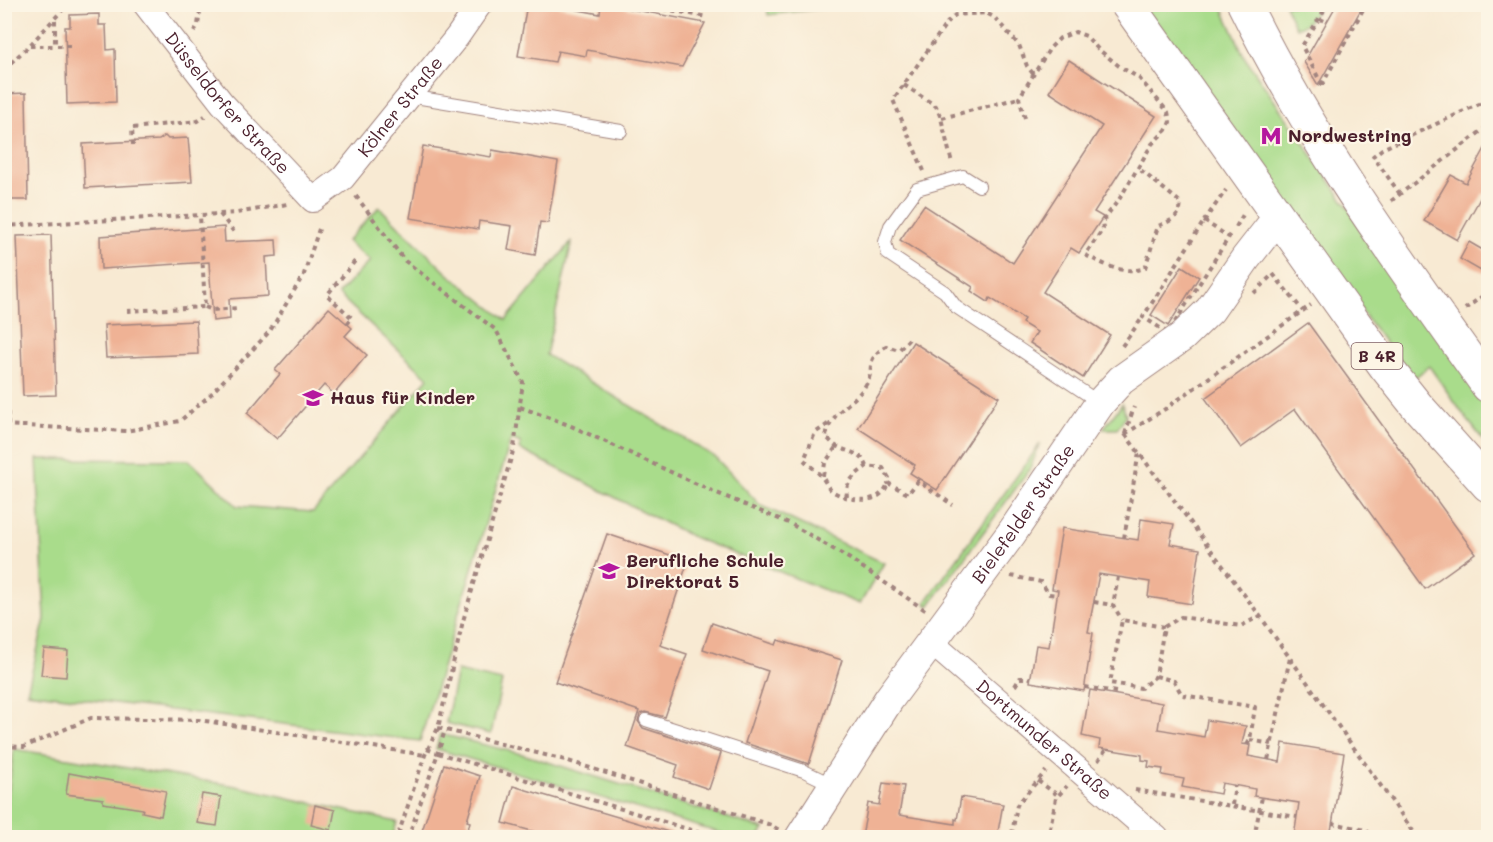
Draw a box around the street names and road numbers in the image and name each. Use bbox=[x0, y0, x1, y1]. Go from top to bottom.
street label: Düsseldorfer Straße bbox=[160, 27, 296, 179]
street label: Kölner Straße bbox=[352, 51, 448, 162]
road number: B 4R bbox=[1352, 343, 1402, 369]
street label: Bielefelder Straße bbox=[966, 439, 1080, 588]
street label: Dortmunder Straße bbox=[971, 674, 1118, 805]

